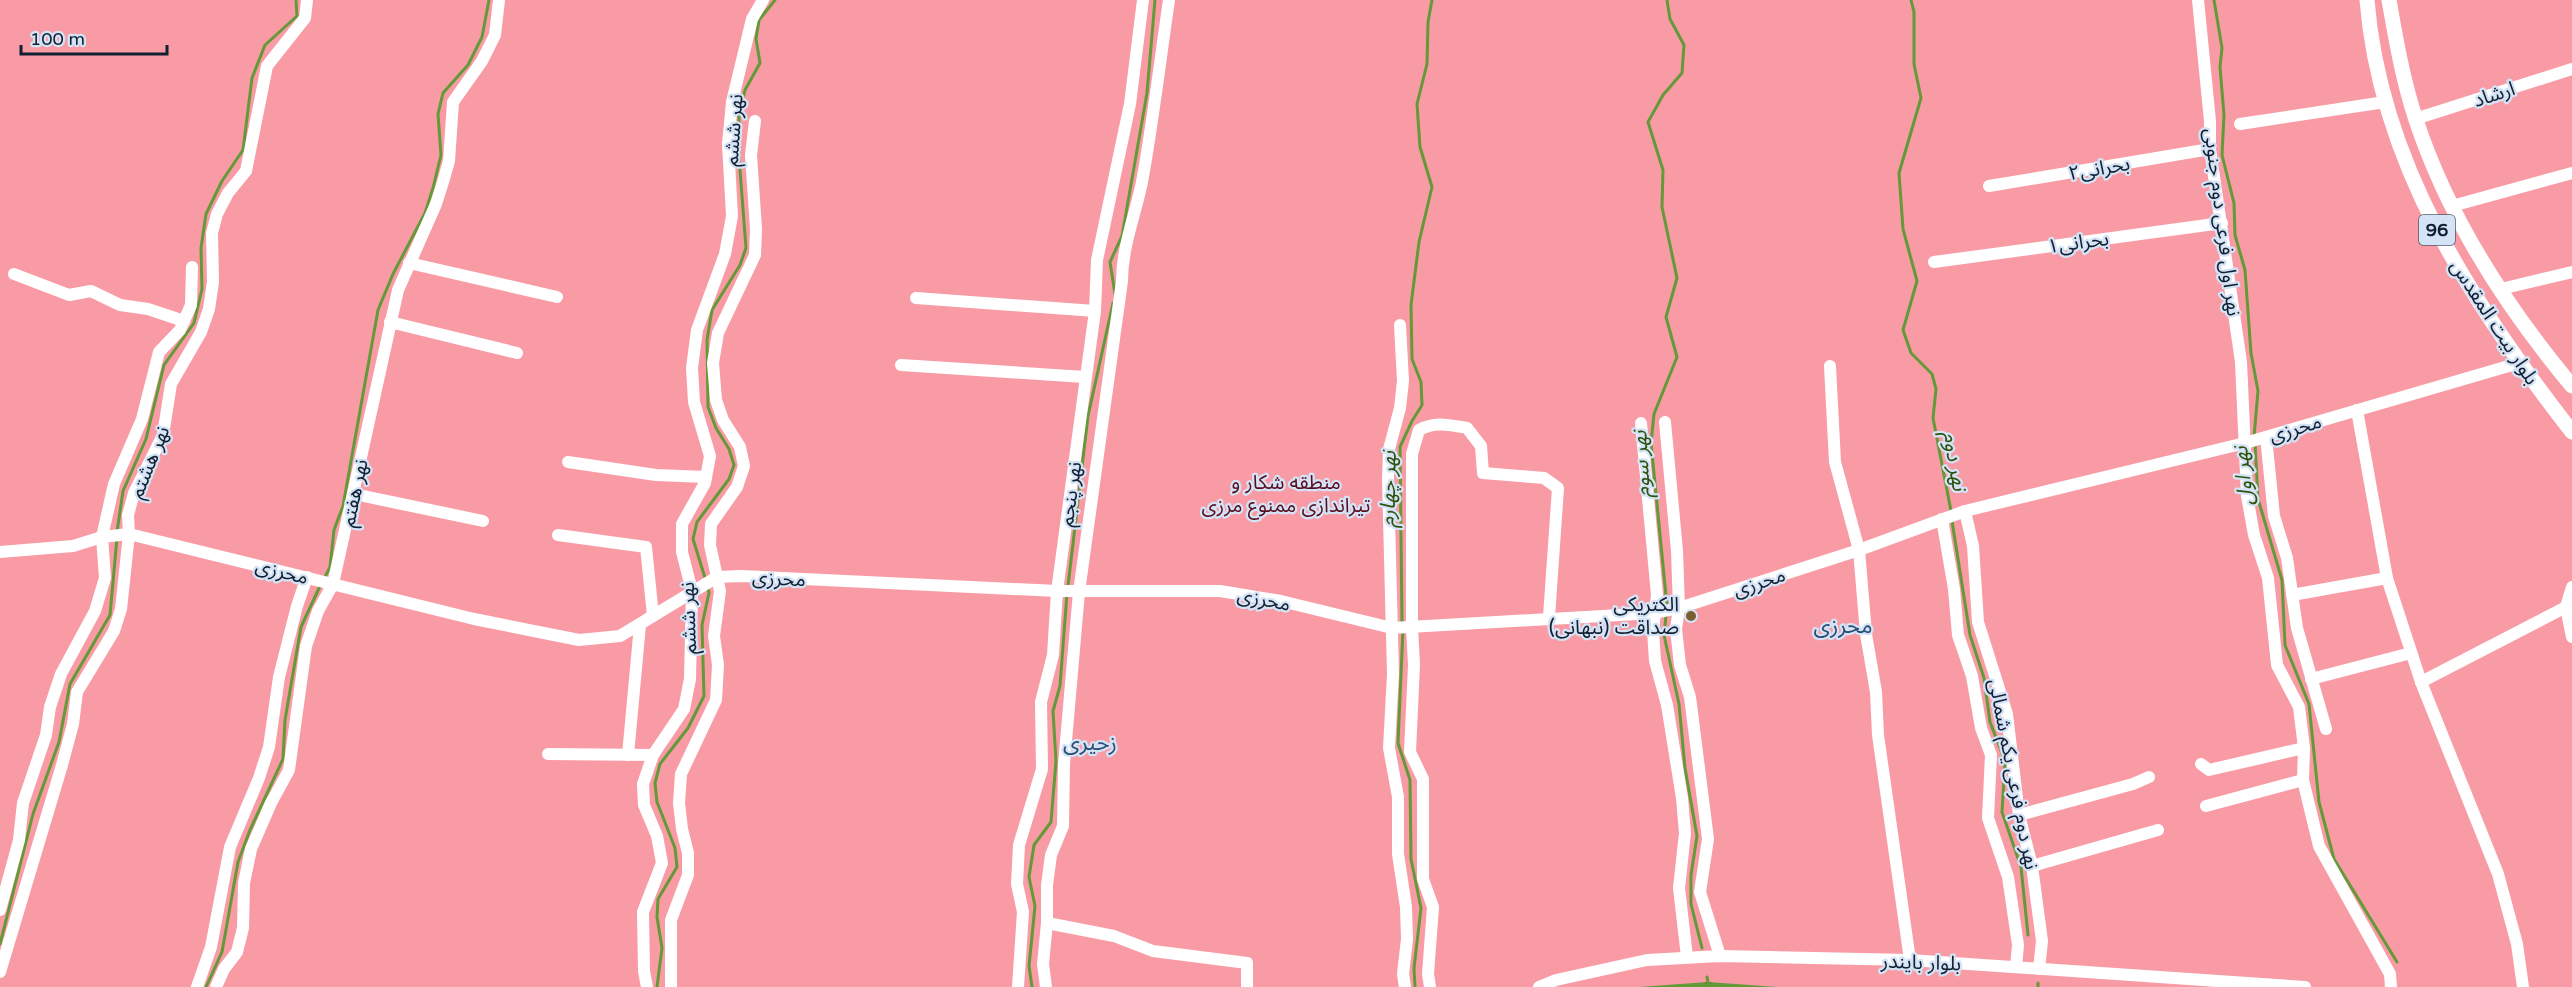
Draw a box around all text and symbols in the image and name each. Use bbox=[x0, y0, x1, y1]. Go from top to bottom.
scale bar bbox=[21, 18, 166, 56]
text: 100 m bbox=[30, 28, 85, 50]
street label: ارشاد bbox=[2470, 77, 2518, 113]
street label: نهر ششم bbox=[719, 93, 750, 167]
street label: نهر اول فرعی دوم جنوبی bbox=[2197, 127, 2245, 318]
street label: بحرانی۲ bbox=[2067, 152, 2132, 186]
road number: 96 bbox=[2419, 215, 2455, 245]
street label: بحرانی۱ bbox=[2046, 227, 2110, 259]
street label: بلوار بیت المقدس bbox=[2445, 256, 2544, 390]
street label: محرزی bbox=[2266, 410, 2324, 448]
street label: نهر هشتم bbox=[125, 423, 177, 503]
water label: نهر سوم bbox=[1627, 428, 1659, 499]
water label: نهر دوم bbox=[1934, 429, 1972, 495]
water label: نهر اول bbox=[2228, 444, 2259, 507]
water label: نهر چهارم bbox=[1375, 449, 1405, 528]
street label: نهر هفتم bbox=[336, 457, 376, 530]
street label: نهر پنجم bbox=[1055, 460, 1089, 529]
park label: منطقه شکار و تیراندازی ممنوع مرزی bbox=[1202, 471, 1371, 520]
street label: محرزی bbox=[253, 554, 311, 590]
street label: محرزی bbox=[1730, 563, 1789, 603]
street label: محرزی bbox=[752, 566, 806, 592]
street label: نهر ششم bbox=[676, 581, 704, 655]
street label: محرزی bbox=[1235, 583, 1292, 617]
place label: الکتریکی صداقت (نبهانی) bbox=[1549, 593, 1679, 640]
marker: الکتریکی صداقت (نبهانی) bbox=[1684, 609, 1698, 623]
district label: محرزی bbox=[1813, 613, 1873, 639]
street label: نهر دوم فرعی یکم شمالی bbox=[1981, 677, 2043, 872]
district label: زحیری bbox=[1063, 730, 1117, 756]
street label: بلوار بایندر bbox=[1880, 950, 1961, 976]

